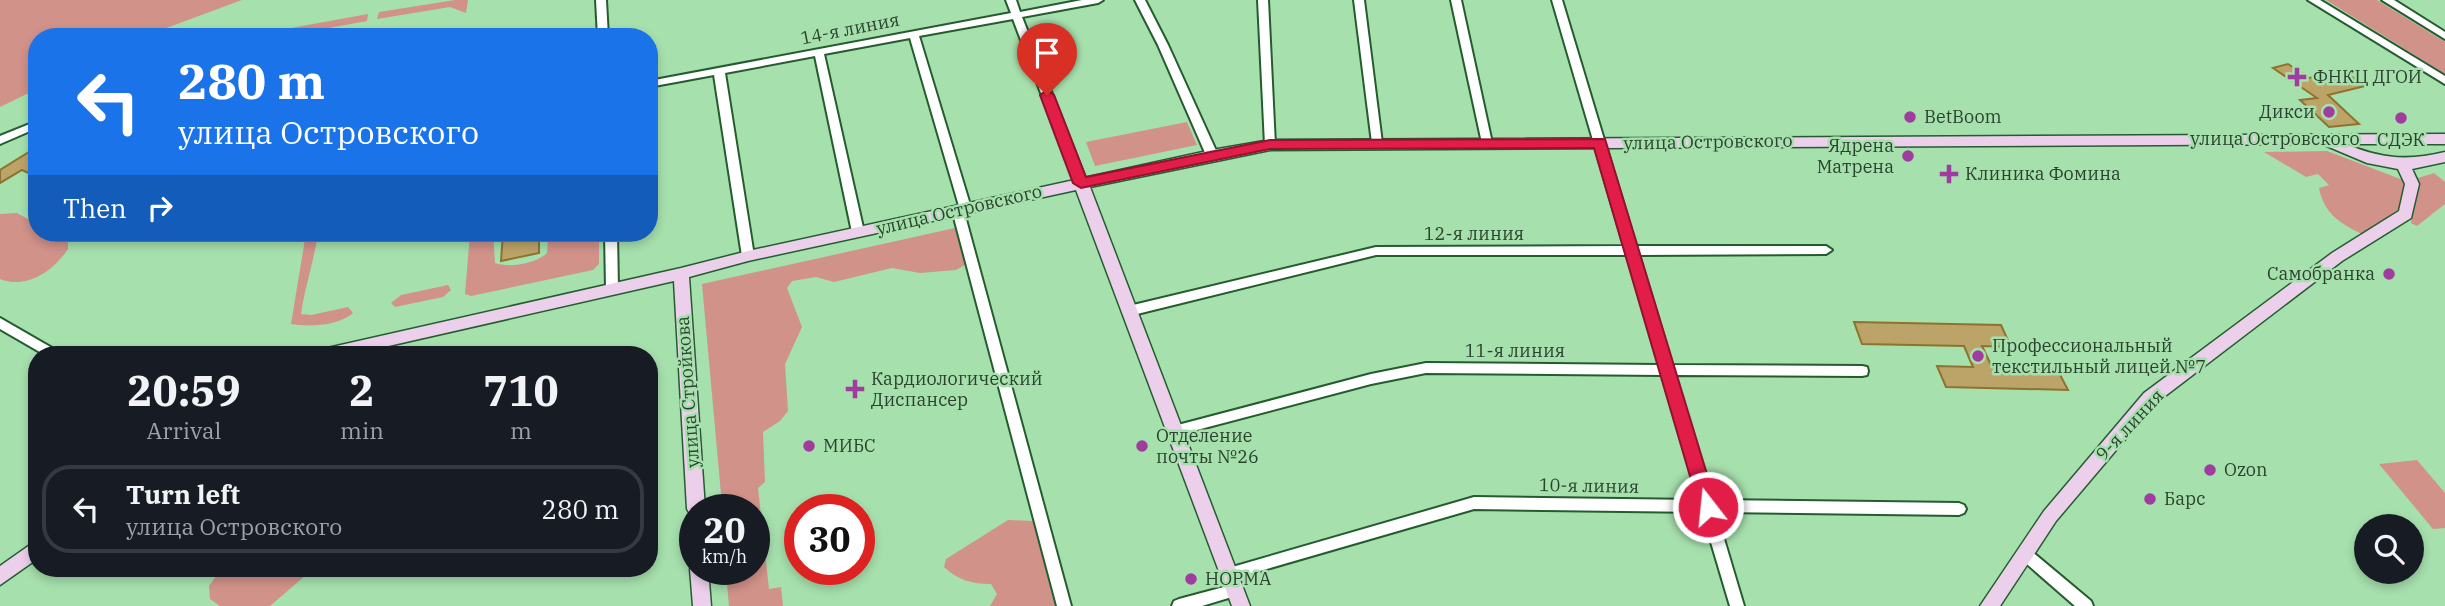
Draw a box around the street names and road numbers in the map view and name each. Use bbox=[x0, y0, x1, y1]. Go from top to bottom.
street label: 14-я линия bbox=[798, 8, 901, 49]
street label: улица Островского bbox=[2190, 127, 2360, 150]
street label: улица Островского bbox=[1623, 129, 1793, 154]
street label: улица Островского bbox=[874, 179, 1044, 240]
street label: 12-я линия bbox=[1424, 222, 1524, 245]
street label: улица Стройкова bbox=[671, 315, 704, 469]
street label: 11-я линия bbox=[1465, 339, 1565, 362]
street label: 9-я линия bbox=[2091, 384, 2169, 465]
street label: 10-я линия bbox=[1539, 473, 1639, 498]

